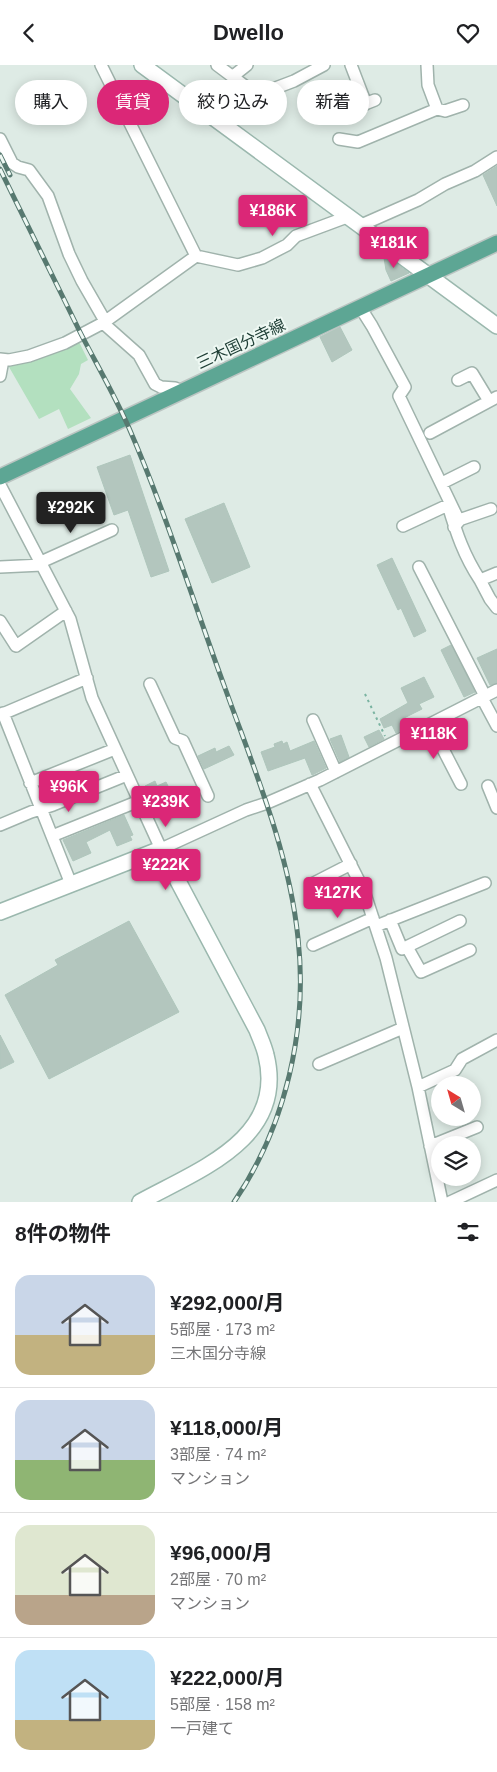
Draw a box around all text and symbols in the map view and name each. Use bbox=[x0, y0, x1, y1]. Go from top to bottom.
icon: back bbox=[15, 19, 43, 47]
icon: heart bbox=[454, 19, 482, 47]
text: Dwello bbox=[213, 20, 284, 45]
chip: 購入 bbox=[15, 80, 87, 125]
chip: 賃貸 bbox=[97, 80, 169, 125]
chip: 絞り込み bbox=[179, 80, 287, 125]
chip: 新着 bbox=[297, 80, 369, 125]
pin: ¥186K bbox=[238, 195, 308, 237]
text: ¥186K bbox=[249, 202, 297, 219]
pin: ¥181K bbox=[359, 227, 429, 269]
text: ¥181K bbox=[370, 234, 418, 251]
street label: 三木国分寺線 bbox=[194, 316, 288, 372]
pin: ¥292K bbox=[36, 491, 106, 534]
text: ¥292K bbox=[47, 499, 95, 516]
pin: ¥118K bbox=[399, 717, 469, 760]
text: ¥118K bbox=[411, 725, 457, 742]
pin: ¥96K bbox=[39, 771, 99, 813]
text: ¥96K bbox=[50, 778, 88, 795]
pin: ¥239K bbox=[131, 785, 201, 828]
text: ¥239K bbox=[142, 793, 190, 810]
pin: ¥222K bbox=[131, 849, 201, 891]
text: ¥222K bbox=[142, 856, 190, 873]
pin: ¥127K bbox=[303, 877, 373, 919]
text: ¥127K bbox=[314, 884, 362, 901]
north arrow bbox=[431, 1076, 481, 1126]
map controls bbox=[431, 1076, 481, 1186]
button: layers bbox=[431, 1136, 481, 1186]
icon: filters bbox=[454, 1218, 482, 1246]
text: 8件の物件 bbox=[15, 1222, 111, 1245]
text: ¥292,000/月 bbox=[170, 1291, 284, 1314]
icon: home bbox=[55, 1295, 115, 1355]
text: 5部屋 · 173 m² bbox=[170, 1321, 275, 1338]
text: 三木国分寺線 bbox=[170, 1345, 266, 1362]
text: ¥118,000/月 bbox=[170, 1416, 283, 1439]
icon: home bbox=[55, 1420, 115, 1480]
text: 3部屋 · 74 m² bbox=[170, 1446, 266, 1463]
text: マンション bbox=[170, 1470, 250, 1487]
text: ¥96,000/月 bbox=[170, 1541, 273, 1564]
icon: home bbox=[55, 1545, 115, 1605]
text: 2部屋 · 70 m² bbox=[170, 1571, 266, 1588]
text: マンション bbox=[170, 1595, 250, 1612]
text: ¥222,000/月 bbox=[170, 1666, 284, 1689]
icon: home bbox=[55, 1670, 115, 1730]
text: 5部屋 · 158 m² bbox=[170, 1696, 275, 1713]
text: 一戸建て bbox=[170, 1720, 234, 1737]

